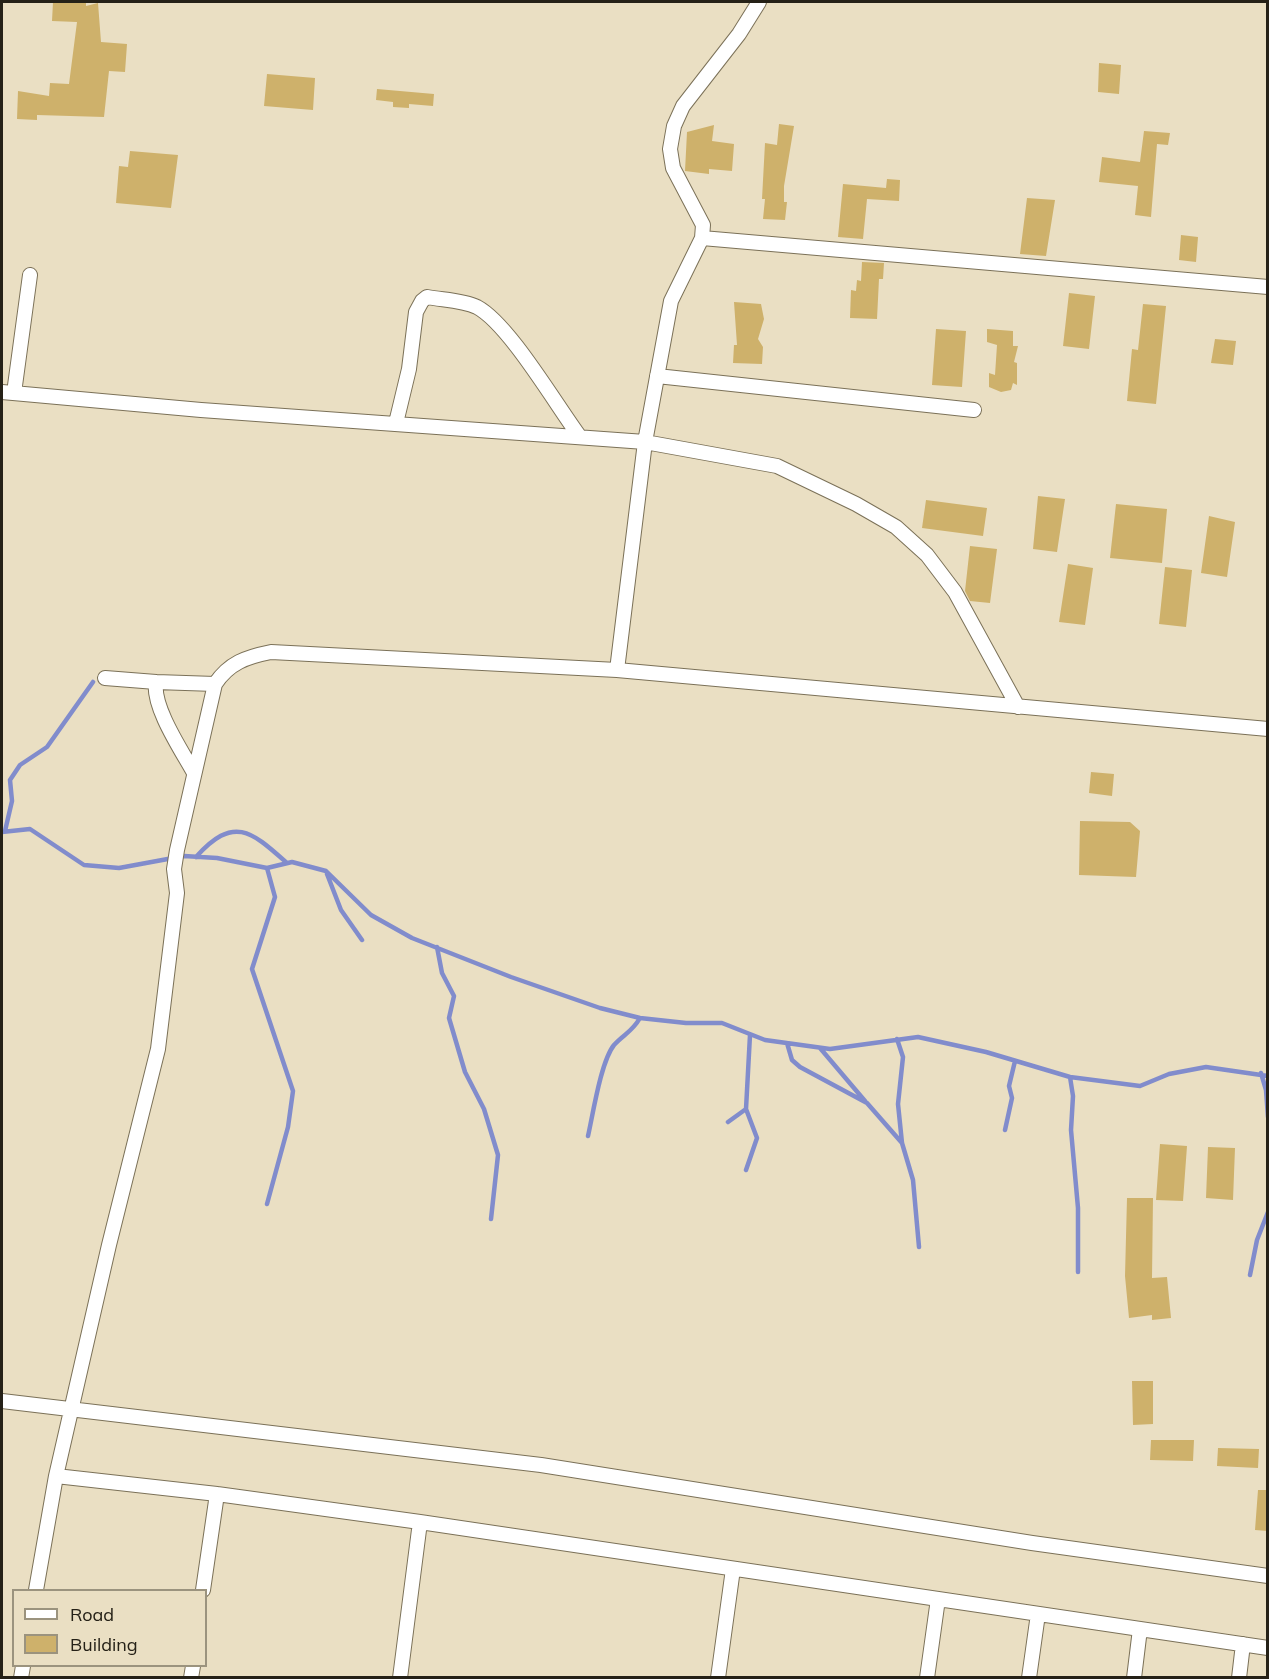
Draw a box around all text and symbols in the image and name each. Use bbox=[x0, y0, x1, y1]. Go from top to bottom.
legend bbox=[12, 1589, 207, 1667]
text: Road bbox=[70, 1603, 114, 1626]
text: Building bbox=[70, 1633, 138, 1656]

